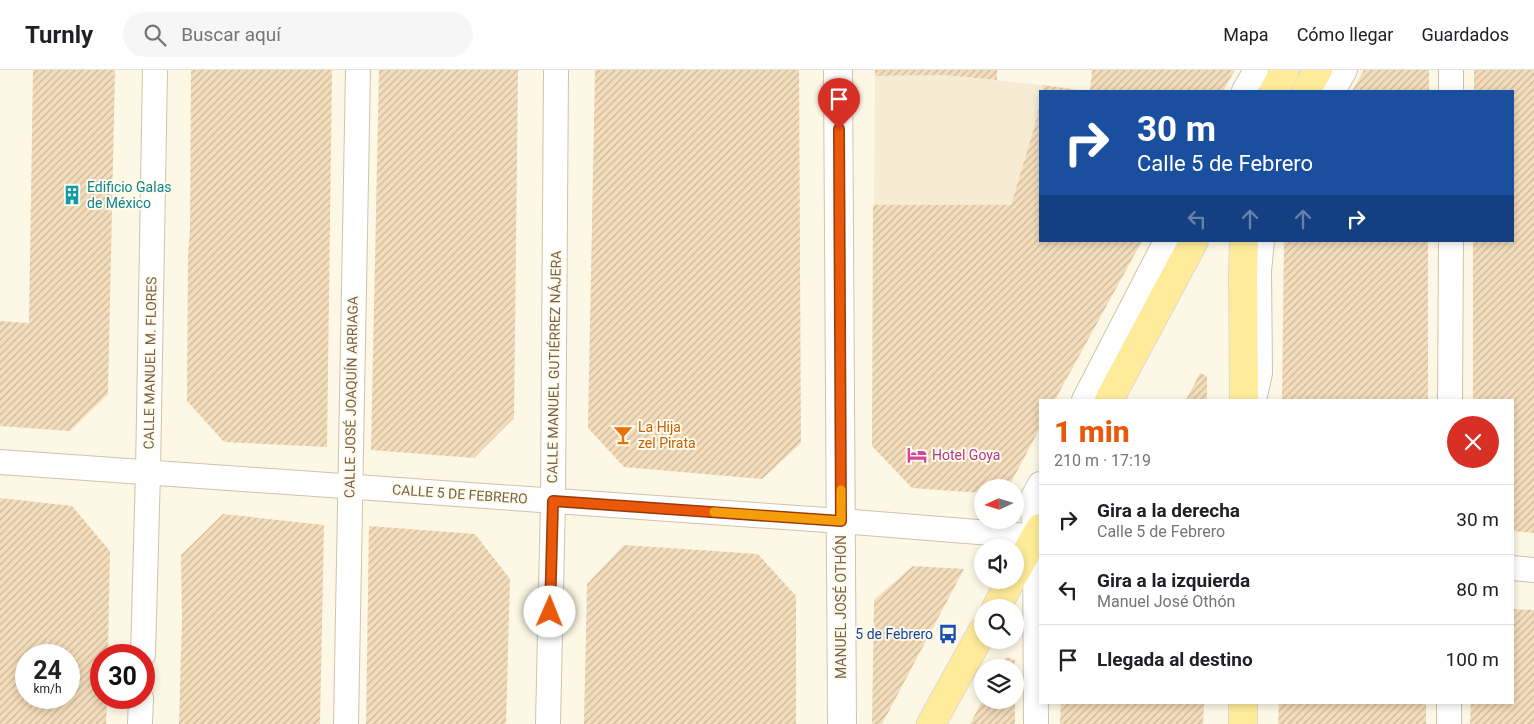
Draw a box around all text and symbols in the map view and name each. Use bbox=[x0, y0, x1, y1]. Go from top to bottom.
search box bbox=[123, 12, 473, 57]
text: Turnly bbox=[25, 21, 93, 49]
icon: search bbox=[141, 21, 169, 49]
text: Buscar aquí bbox=[181, 23, 281, 46]
text: Mapa bbox=[1223, 24, 1269, 45]
text: Cómo llegar bbox=[1297, 24, 1393, 45]
text: Guardados bbox=[1421, 24, 1509, 45]
pin bbox=[818, 78, 860, 129]
icon: arrive bbox=[825, 85, 853, 113]
text: 30 m bbox=[1137, 109, 1216, 150]
icon: right bbox=[1054, 110, 1119, 175]
text: Calle 5 de Febrero bbox=[1137, 151, 1313, 176]
place label: Edificio Galas de México bbox=[87, 179, 171, 211]
building icon: Edificio Galas de México bbox=[61, 184, 83, 206]
icon: left bbox=[1183, 205, 1211, 233]
icon: ahead bbox=[1236, 205, 1264, 233]
icon: ahead bbox=[1289, 205, 1317, 233]
icon: right bbox=[1342, 205, 1370, 233]
street label: CALLE MANUEL GUTIÉRREZ NÁJERA bbox=[543, 250, 564, 484]
street label: CALLE MANUEL M. FLORES bbox=[140, 276, 160, 450]
street label: CALLE JOSÉ JOAQUÍN ARRIAGA bbox=[340, 296, 361, 498]
text: 1 min bbox=[1054, 414, 1130, 449]
button: close bbox=[1447, 416, 1499, 468]
place label: La Hija zel Pirata bbox=[638, 419, 696, 451]
bar icon: La Hija zel Pirata bbox=[612, 424, 634, 446]
hotel icon: Hotel Goya bbox=[906, 444, 928, 466]
place label: Hotel Goya bbox=[932, 447, 1000, 463]
text: 210 m · 17:19 bbox=[1054, 451, 1151, 470]
north arrow bbox=[974, 479, 1024, 529]
map controls bbox=[974, 479, 1024, 709]
street label: CALLE 5 DE FEBRERO bbox=[392, 481, 528, 507]
text: Gira a la derecha bbox=[1097, 499, 1240, 522]
icon: right bbox=[1054, 506, 1082, 534]
text: 30 m bbox=[1456, 508, 1499, 531]
text: Calle 5 de Febrero bbox=[1097, 522, 1225, 541]
street label: MANUEL JOSÉ OTHÓN bbox=[832, 535, 849, 679]
button: sound bbox=[974, 539, 1024, 589]
text: Gira a la izquierda bbox=[1097, 569, 1250, 592]
icon: left bbox=[1054, 576, 1082, 604]
text: 80 m bbox=[1456, 578, 1499, 601]
position arrow bbox=[523, 585, 575, 637]
text: Manuel José Othón bbox=[1097, 592, 1235, 611]
button: search bbox=[974, 599, 1024, 649]
bus stop icon: 5 de Febrero bbox=[937, 623, 959, 645]
place label: 5 de Febrero bbox=[855, 626, 933, 642]
speed limit sign: 30 bbox=[90, 644, 155, 709]
icon: arrive bbox=[1054, 646, 1082, 674]
text: Llegada al destino bbox=[1097, 648, 1253, 671]
text: 100 m bbox=[1446, 648, 1499, 671]
text: 24 bbox=[33, 656, 62, 685]
button: layers bbox=[974, 659, 1024, 709]
text: km/h bbox=[33, 682, 62, 696]

